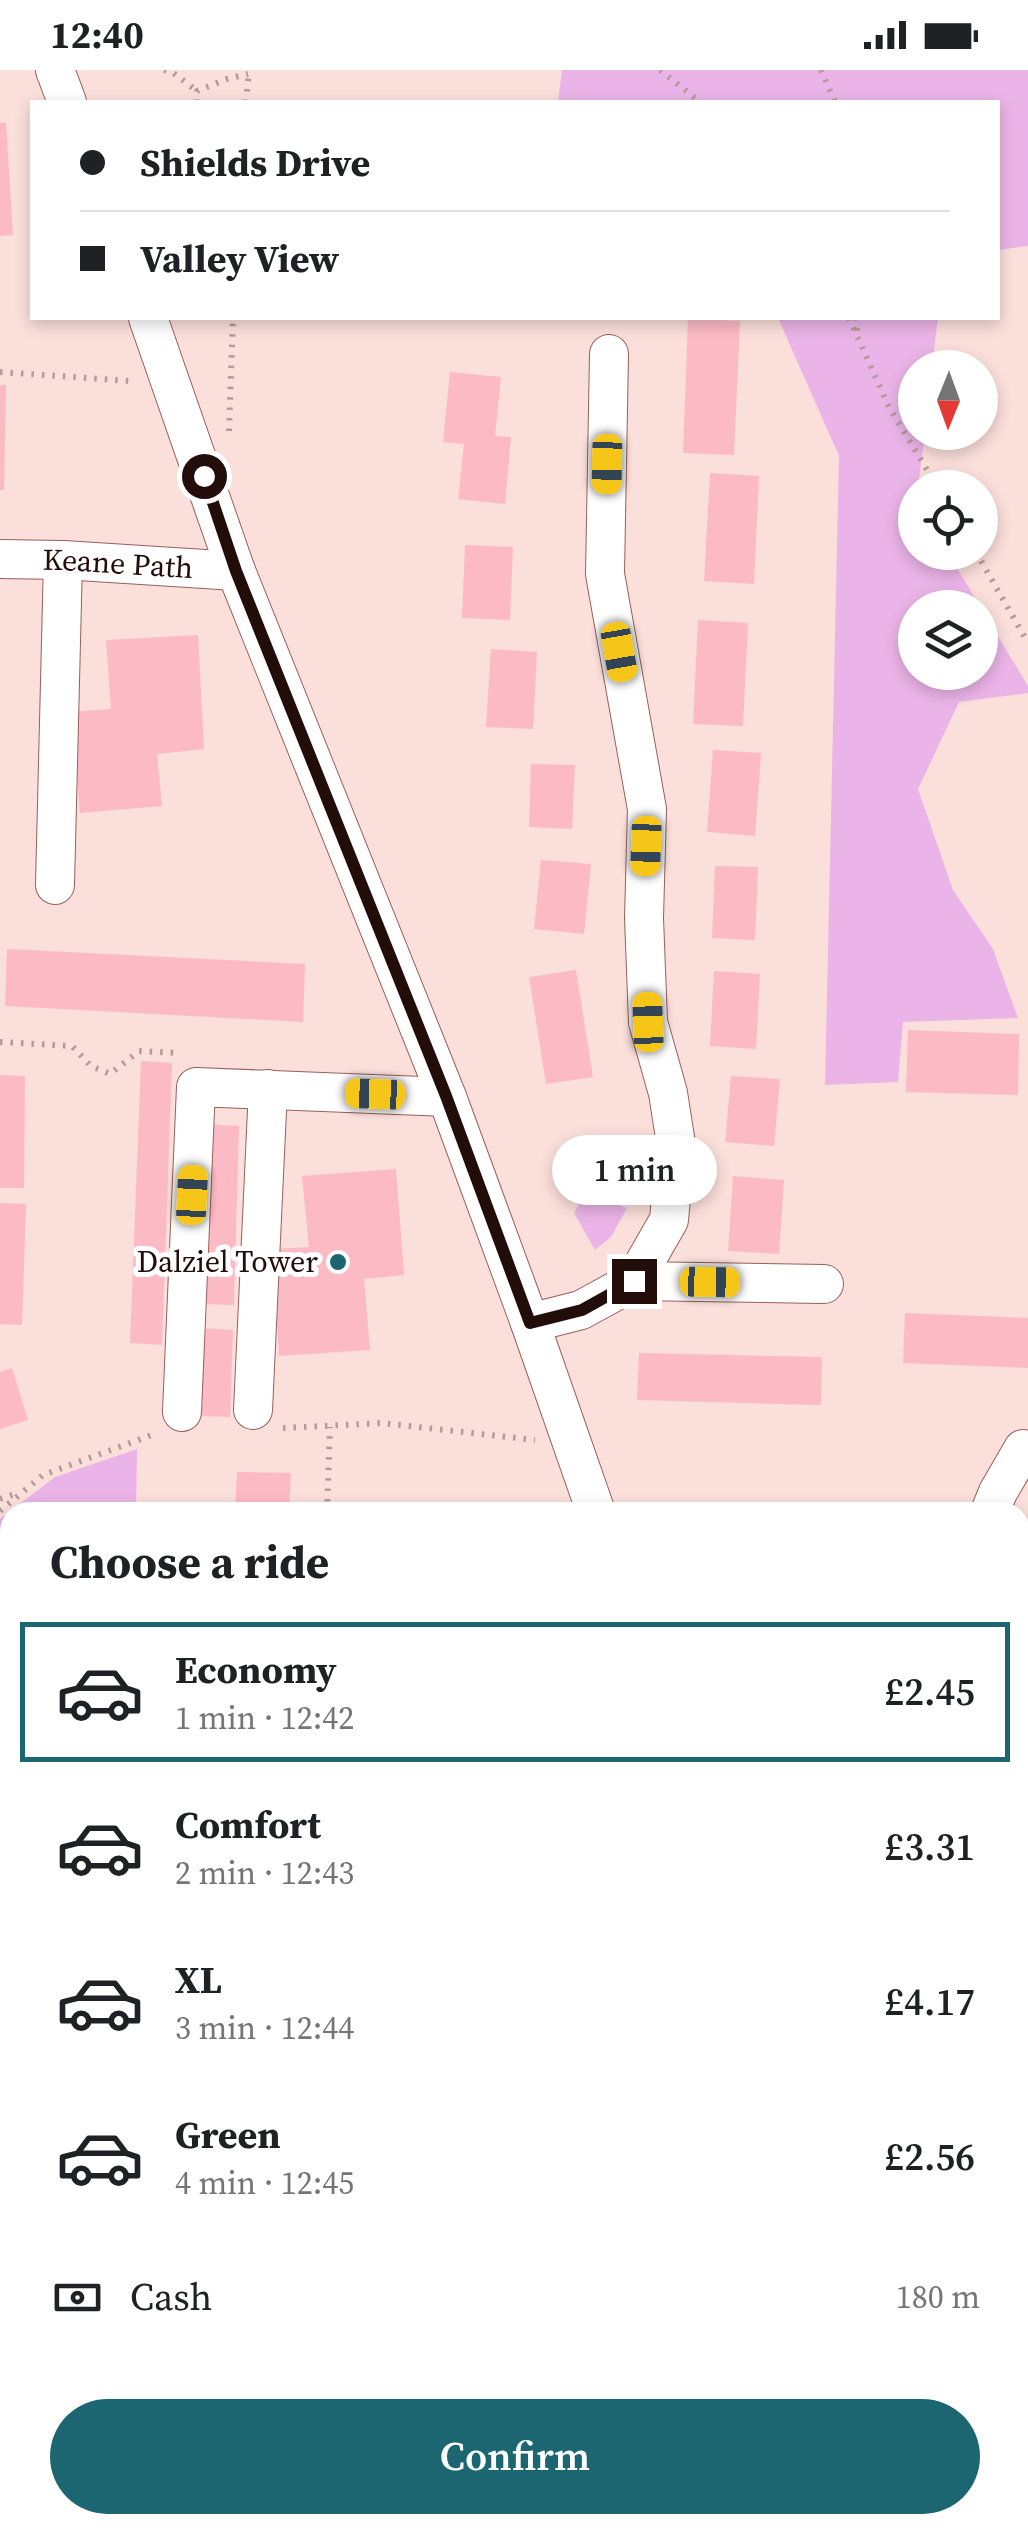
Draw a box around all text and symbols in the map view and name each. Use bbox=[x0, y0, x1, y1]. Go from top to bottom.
text: 12:40 bbox=[50, 9, 144, 61]
text: Shields Drive bbox=[140, 137, 370, 189]
text: Valley View bbox=[140, 233, 339, 285]
north arrow bbox=[898, 350, 998, 450]
map controls bbox=[898, 350, 998, 690]
car bbox=[591, 434, 623, 494]
route start bbox=[182, 454, 227, 499]
button: locate bbox=[898, 470, 998, 570]
street label: Keane Path bbox=[42, 539, 194, 588]
button: layers bbox=[898, 590, 998, 690]
car bbox=[599, 620, 639, 684]
car bbox=[630, 815, 662, 877]
car bbox=[632, 991, 664, 1053]
car bbox=[344, 1078, 406, 1110]
callout: 1 min bbox=[552, 1136, 716, 1206]
text: 1 min bbox=[593, 1148, 676, 1192]
car bbox=[175, 1164, 209, 1226]
place label: Dalziel Tower bbox=[137, 1241, 318, 1282]
marker: Dalziel Tower bbox=[327, 1251, 349, 1273]
route end bbox=[612, 1259, 657, 1304]
car bbox=[680, 1266, 740, 1298]
text: Choose a ride bbox=[50, 1531, 329, 1593]
text: Economy bbox=[175, 1644, 337, 1696]
icon: car bbox=[55, 1647, 145, 1737]
text: £2.45 bbox=[885, 1666, 975, 1718]
text: 1 min · 12:42 bbox=[175, 1696, 354, 1740]
text: Comfort bbox=[175, 1799, 321, 1851]
icon: car bbox=[55, 1802, 145, 1892]
text: £3.31 bbox=[885, 1821, 975, 1873]
text: 2 min · 12:43 bbox=[175, 1851, 354, 1895]
text: XL bbox=[175, 1954, 222, 2006]
icon: car bbox=[55, 1957, 145, 2047]
text: £4.17 bbox=[885, 1976, 975, 2028]
text: 3 min · 12:44 bbox=[175, 2006, 354, 2050]
text: Green bbox=[175, 2109, 281, 2161]
icon: car bbox=[55, 2112, 145, 2202]
text: £2.56 bbox=[885, 2131, 975, 2183]
text: 4 min · 12:45 bbox=[175, 2161, 354, 2205]
icon: cash bbox=[50, 2270, 105, 2325]
text: Cash bbox=[130, 2271, 212, 2323]
text: 180 m bbox=[896, 2275, 980, 2319]
button: Confirm bbox=[50, 2399, 980, 2514]

